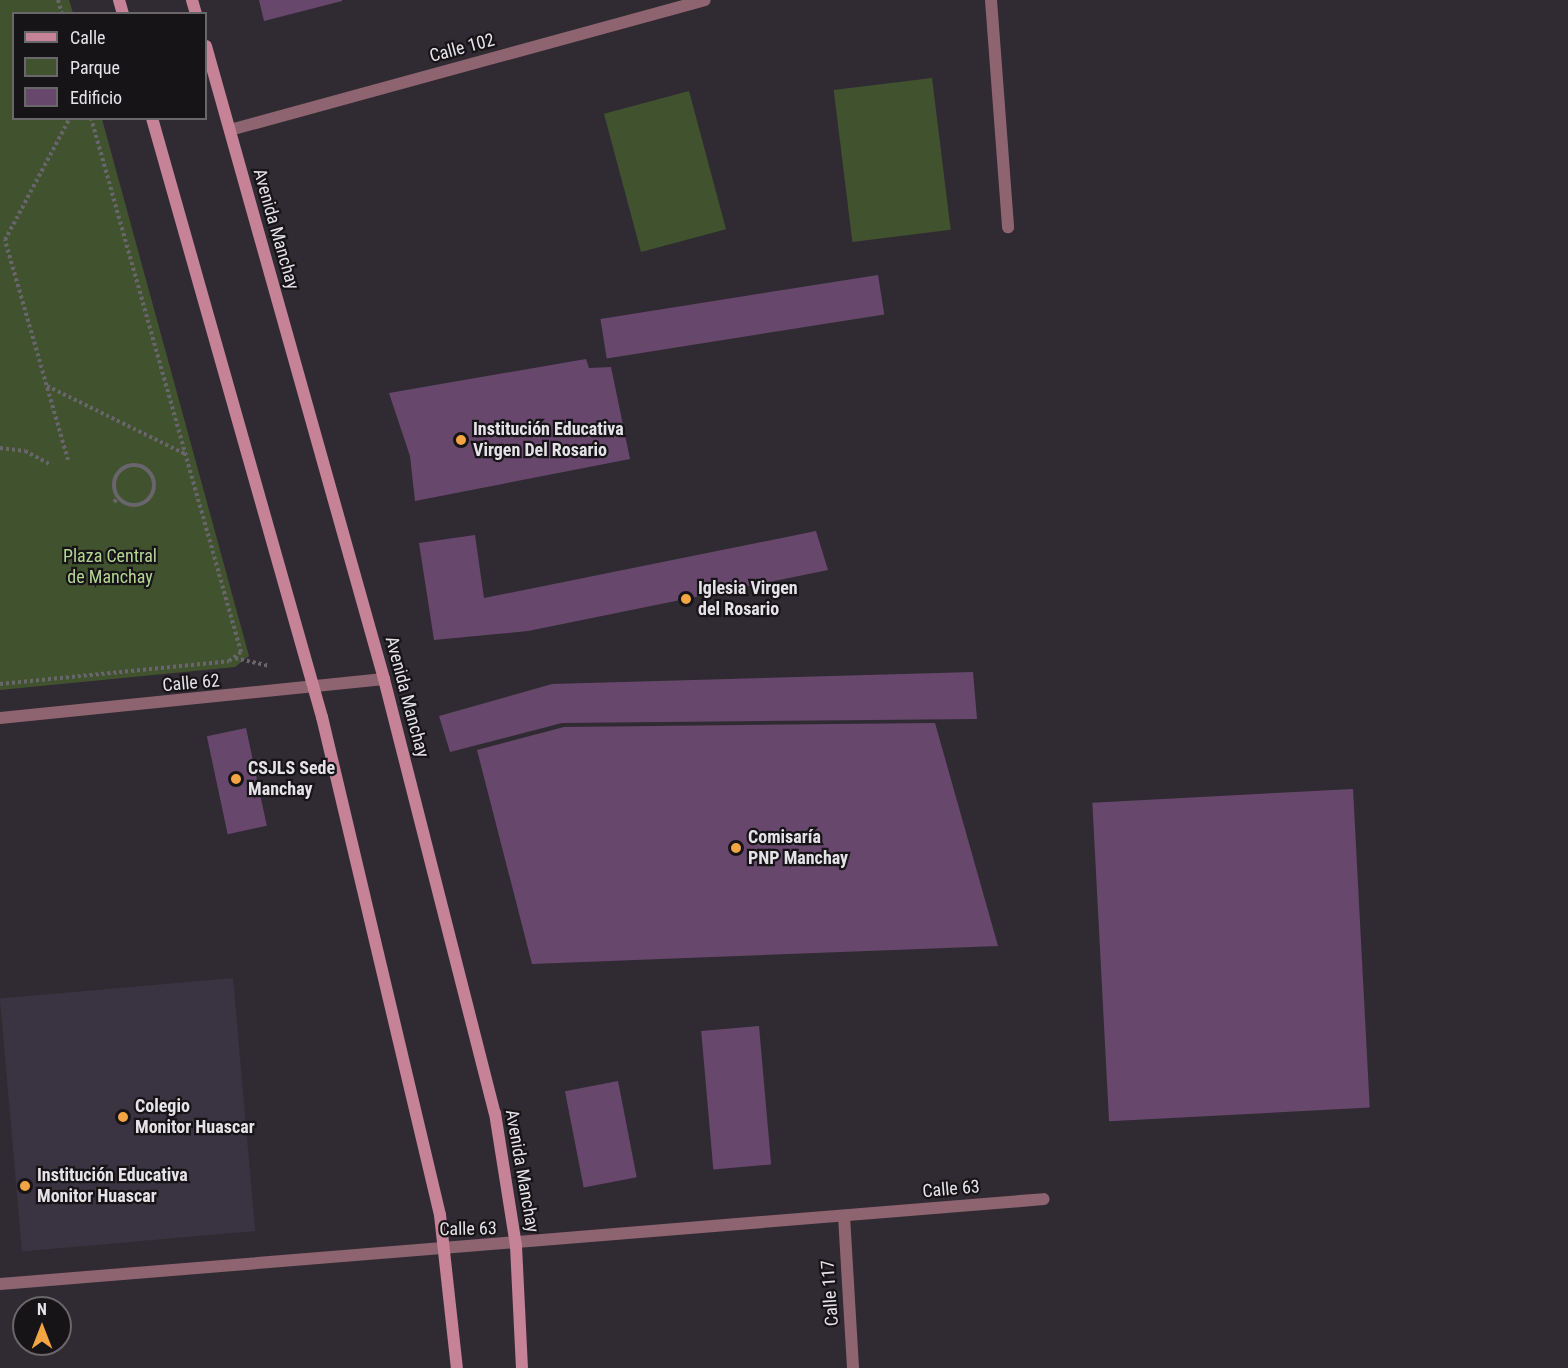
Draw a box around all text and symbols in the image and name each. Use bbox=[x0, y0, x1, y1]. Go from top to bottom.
legend bbox=[12, 12, 207, 120]
text: Calle bbox=[70, 27, 106, 48]
street label: Calle 102 bbox=[427, 29, 497, 67]
text: Parque bbox=[70, 57, 120, 78]
text: Edificio bbox=[70, 87, 122, 108]
street label: Avenida Manchay bbox=[248, 166, 304, 292]
place label: Institución Educativa Virgen Del Rosario bbox=[473, 419, 624, 462]
marker: Institución Educativa Virgen Del Rosario bbox=[454, 433, 468, 447]
park label: Plaza Central de Manchay bbox=[63, 546, 157, 588]
place label: Iglesia Virgen del Rosario bbox=[698, 578, 798, 620]
marker: Iglesia Virgen del Rosario bbox=[679, 592, 693, 606]
street label: Avenida Manchay bbox=[380, 634, 434, 760]
street label: Calle 62 bbox=[161, 670, 221, 696]
place label: CSJLS Sede Manchay bbox=[248, 758, 335, 800]
marker: CSJLS Sede Manchay bbox=[229, 772, 243, 786]
place label: Comisaría PNP Manchay bbox=[748, 827, 848, 870]
marker: Comisaría PNP Manchay bbox=[729, 841, 743, 855]
place label: Colegio Monitor Huascar bbox=[135, 1096, 255, 1138]
street label: Avenida Manchay bbox=[501, 1108, 543, 1234]
marker: Colegio Monitor Huascar bbox=[116, 1110, 130, 1124]
place label: Institución Educativa Monitor Huascar bbox=[37, 1165, 188, 1208]
street label: Calle 63 bbox=[921, 1176, 981, 1202]
marker: Institución Educativa Monitor Huascar bbox=[18, 1179, 32, 1193]
street label: Calle 63 bbox=[439, 1218, 497, 1240]
street label: Calle 117 bbox=[817, 1259, 843, 1327]
north arrow bbox=[12, 1296, 72, 1356]
text: N bbox=[37, 1300, 47, 1319]

